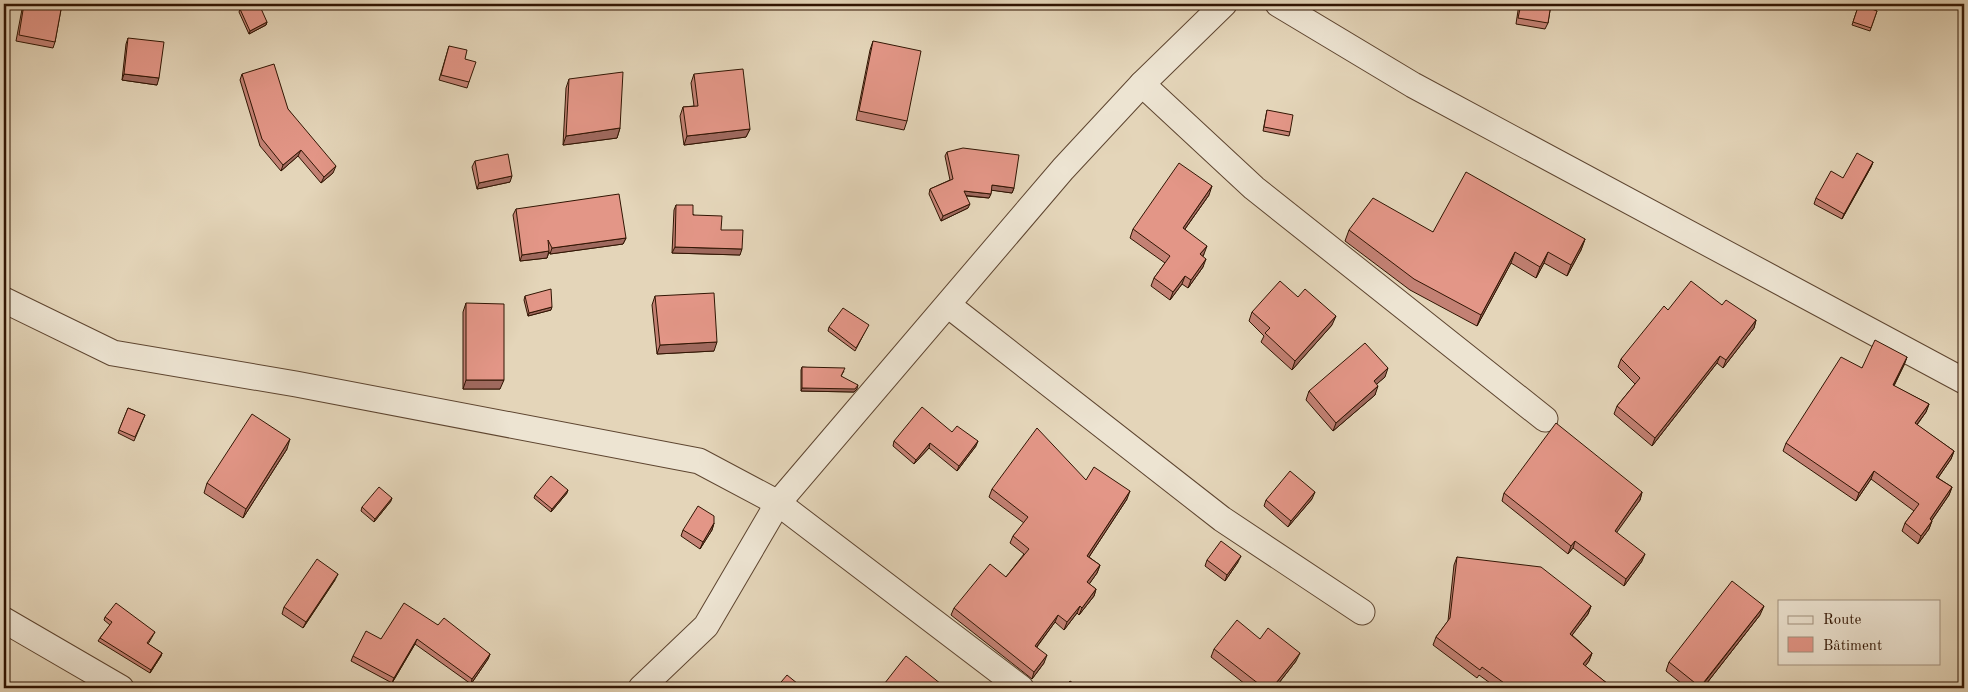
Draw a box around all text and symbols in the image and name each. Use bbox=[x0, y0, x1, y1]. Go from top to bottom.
legend bbox=[1778, 600, 1940, 664]
text: Route bbox=[1823, 613, 1861, 628]
text: Bâtiment bbox=[1823, 639, 1882, 654]

